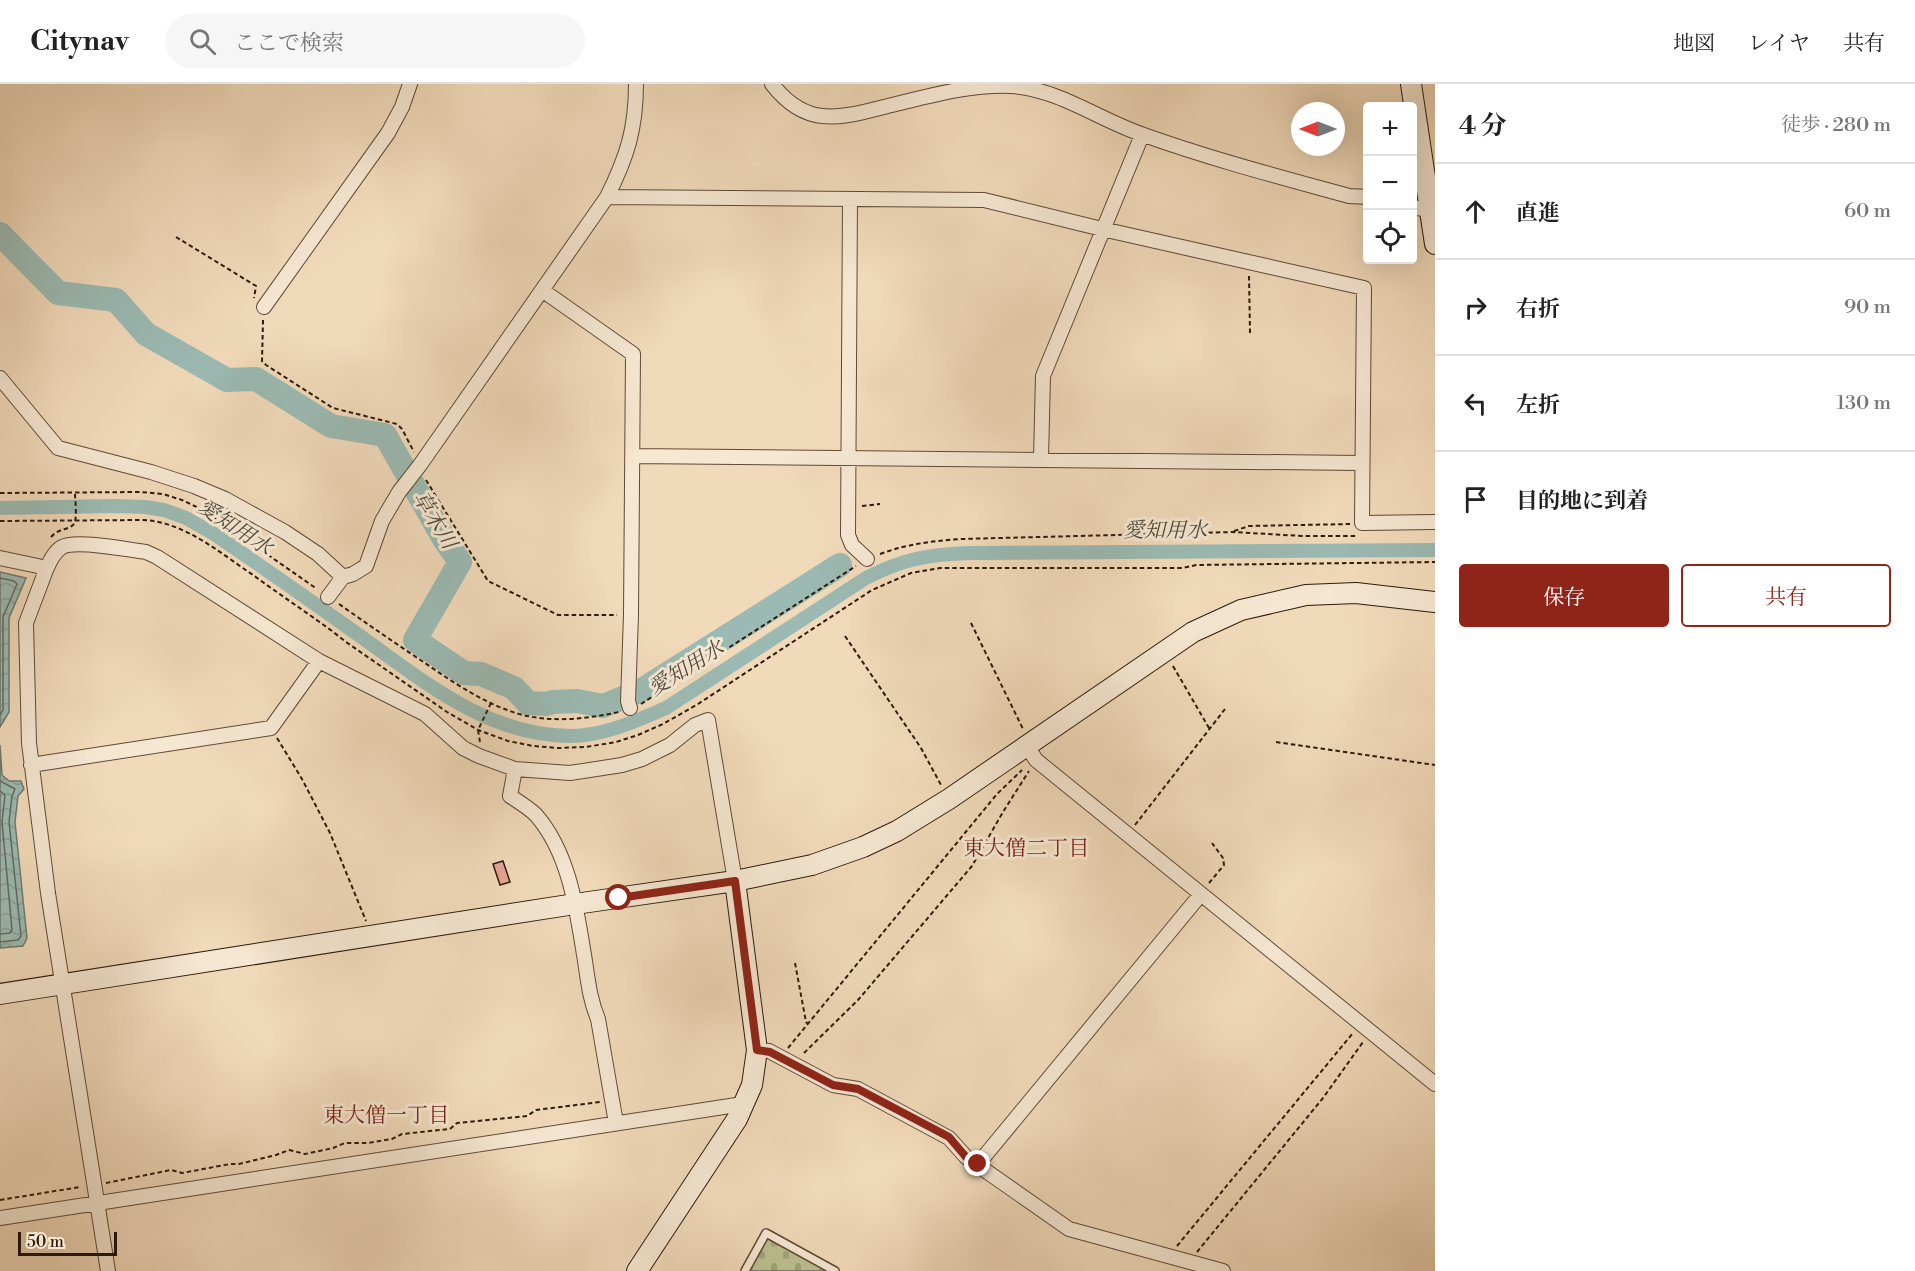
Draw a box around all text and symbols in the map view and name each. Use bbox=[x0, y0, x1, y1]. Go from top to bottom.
search box bbox=[165, 14, 585, 68]
text: Citynav bbox=[30, 24, 129, 59]
icon: search bbox=[186, 25, 219, 58]
text: ここで検索 bbox=[234, 30, 344, 57]
text: 地図 bbox=[1673, 31, 1715, 57]
text: レイヤ bbox=[1748, 31, 1810, 57]
text: 共有 bbox=[1843, 31, 1885, 57]
north arrow bbox=[1291, 102, 1345, 156]
map controls bbox=[1363, 102, 1417, 264]
button: + bbox=[1363, 102, 1417, 156]
text: 4 分 bbox=[1459, 110, 1507, 142]
text: 徒歩 · 280 m bbox=[1781, 113, 1891, 138]
button: − bbox=[1363, 156, 1417, 210]
icon: ahead bbox=[1459, 195, 1492, 228]
text: 60 m bbox=[1844, 199, 1891, 224]
text: 直進 bbox=[1516, 200, 1560, 227]
button: locate bbox=[1363, 210, 1417, 264]
icon: right bbox=[1459, 291, 1492, 324]
text: 90 m bbox=[1844, 295, 1891, 320]
text: 右折 bbox=[1516, 296, 1560, 323]
icon: left bbox=[1459, 387, 1492, 420]
text: 130 m bbox=[1836, 391, 1891, 416]
text: 左折 bbox=[1516, 392, 1560, 419]
icon: arrive bbox=[1459, 483, 1492, 516]
water label: 草木川 bbox=[407, 487, 463, 556]
text: 目的地に到着 bbox=[1516, 488, 1648, 515]
water label: 愛知用水 bbox=[192, 494, 278, 563]
water label: 愛知用水 bbox=[1123, 518, 1209, 544]
button: 保存 bbox=[1459, 564, 1669, 627]
button: 共有 bbox=[1681, 564, 1891, 627]
water label: 愛知用水 bbox=[644, 635, 731, 702]
district label: 東大僧二丁目 bbox=[963, 836, 1089, 862]
route start bbox=[605, 884, 631, 910]
district label: 東大僧一丁目 bbox=[323, 1103, 449, 1129]
route end bbox=[964, 1150, 990, 1176]
scale bar bbox=[18, 1229, 117, 1256]
text: 50 m bbox=[27, 1232, 64, 1252]

